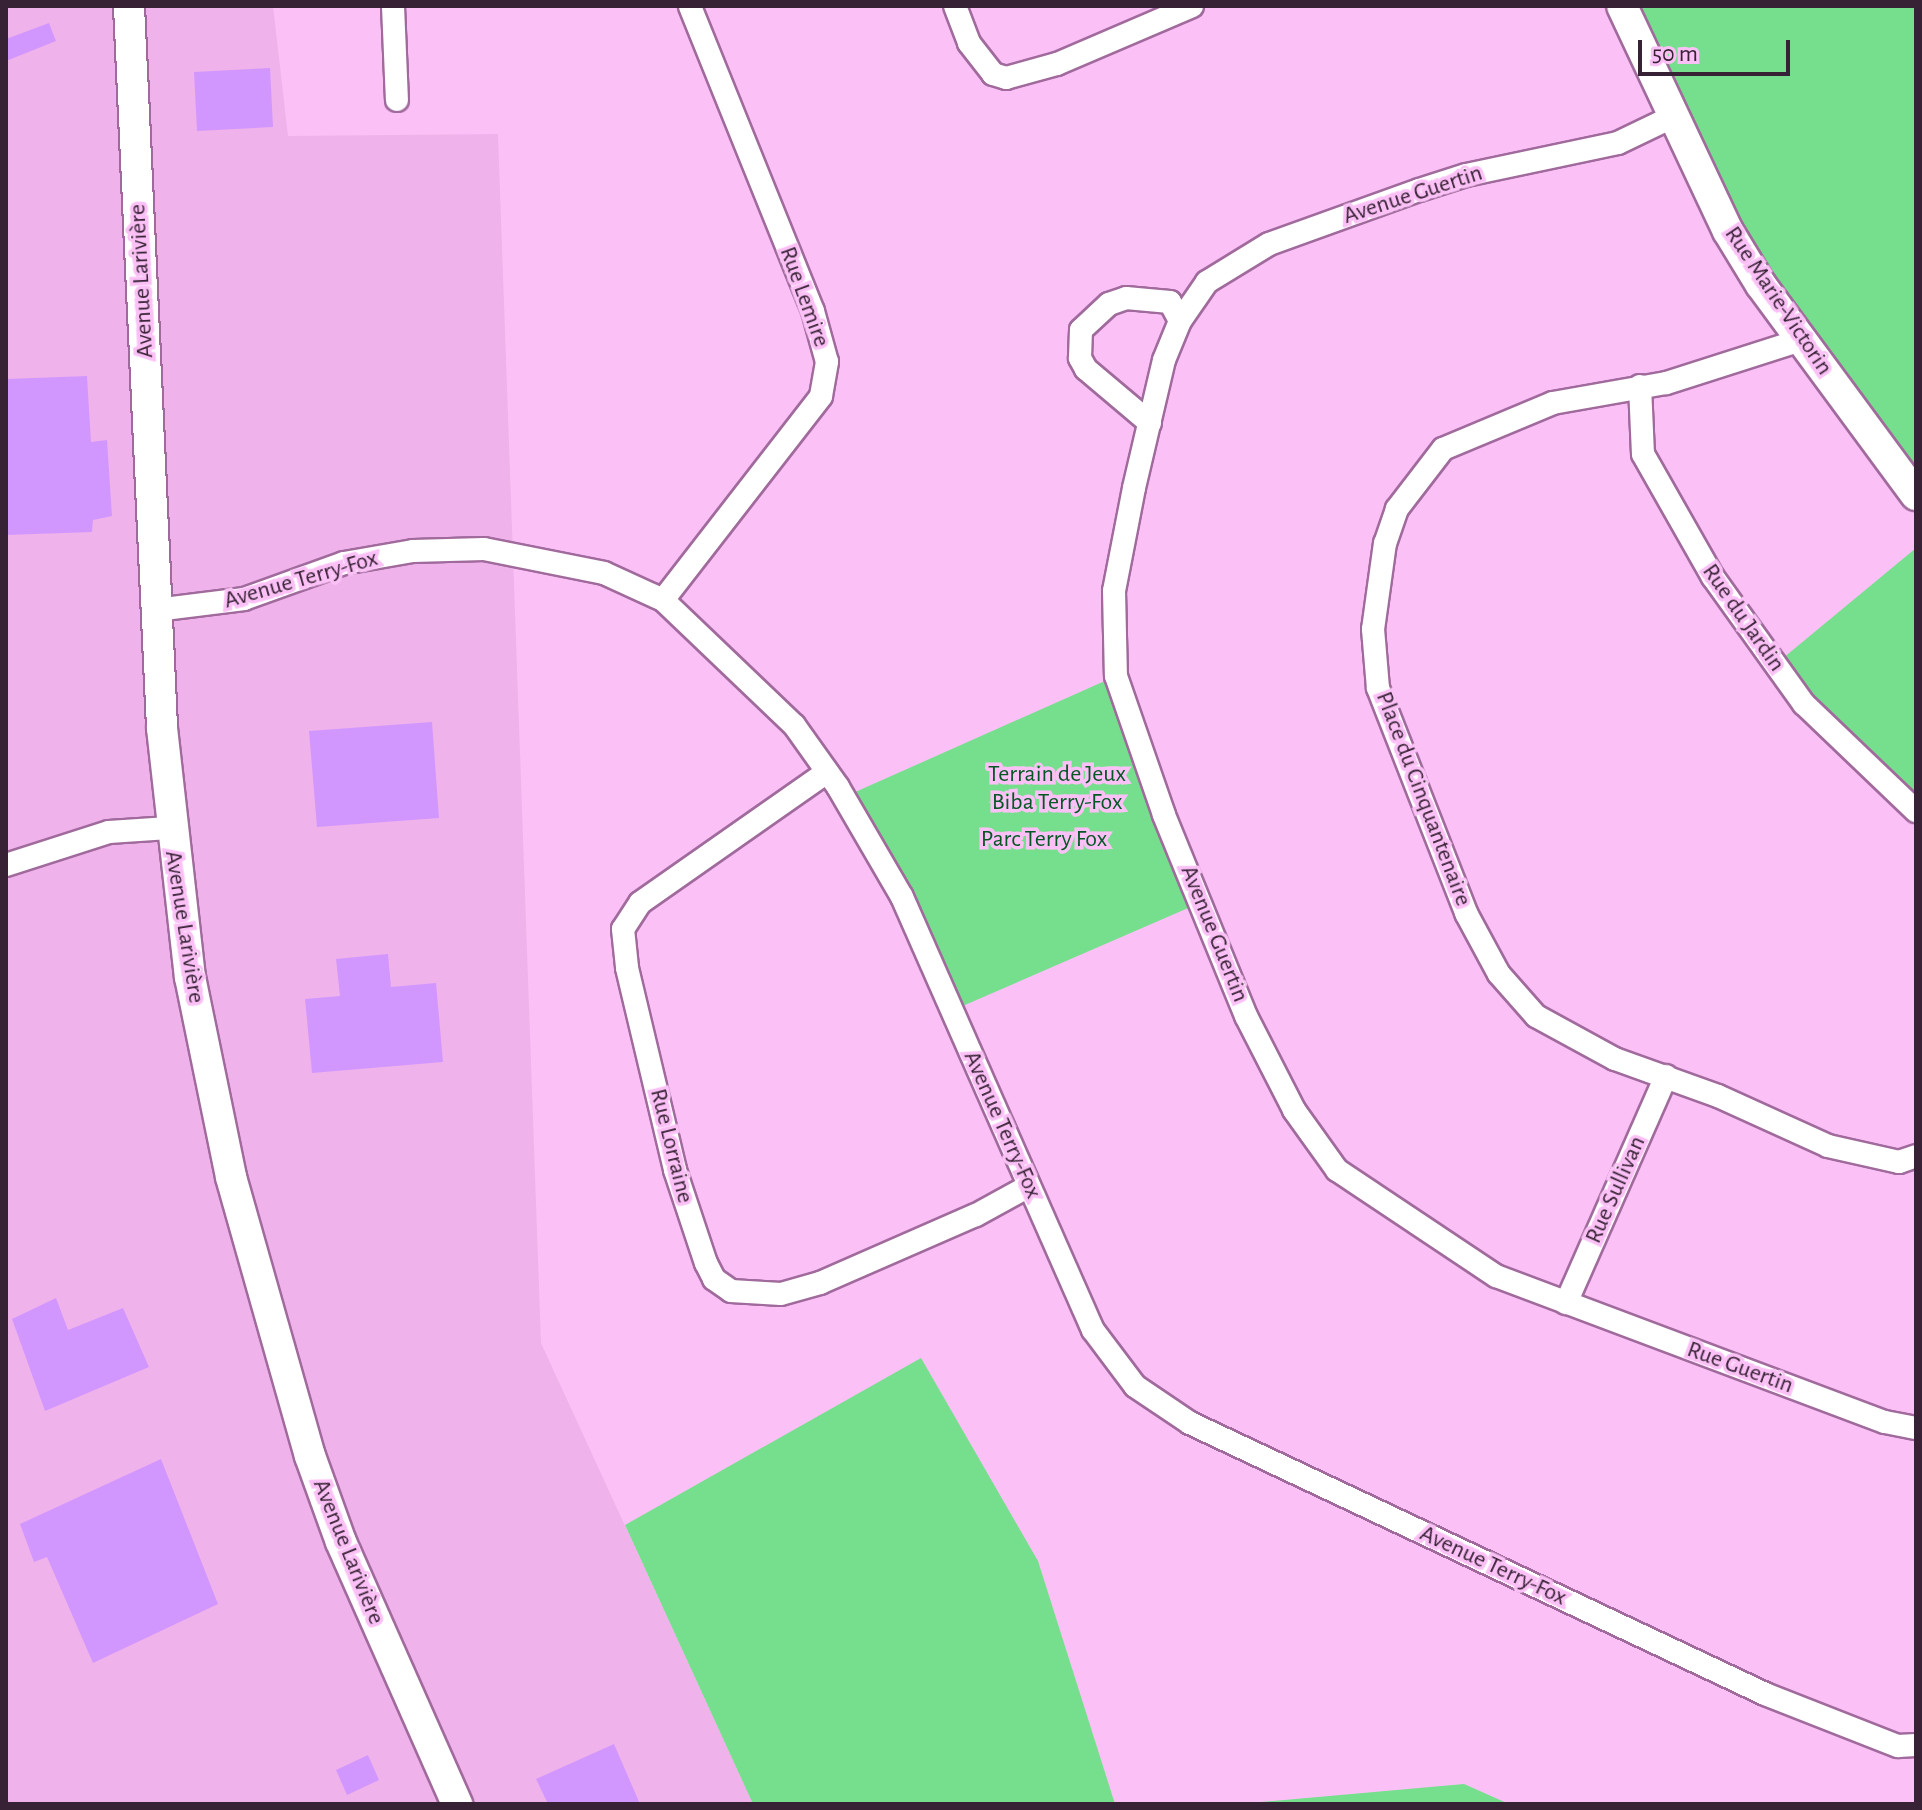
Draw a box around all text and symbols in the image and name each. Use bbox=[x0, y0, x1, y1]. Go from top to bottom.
scale bar bbox=[1642, 24, 1794, 74]
text: 50 m bbox=[1652, 42, 1698, 66]
street label: Avenue Guertin bbox=[1340, 159, 1486, 231]
street label: Avenue Larivière bbox=[124, 203, 160, 359]
street label: Rue Marie-Victorin bbox=[1718, 221, 1838, 381]
street label: Rue Lemire bbox=[773, 243, 835, 351]
street label: Avenue Terry-Fox bbox=[221, 544, 381, 616]
street label: Rue du Jardin bbox=[1695, 559, 1791, 677]
street label: Place du Cinquantenaire bbox=[1369, 688, 1477, 910]
park label: Terrain de Jeux Biba Terry-Fox bbox=[988, 761, 1126, 817]
park label: Parc Terry Fox bbox=[981, 826, 1107, 854]
street label: Avenue Larivière bbox=[158, 849, 210, 1005]
street label: Avenue Guertin bbox=[1174, 862, 1254, 1006]
street label: Avenue Terry-Fox bbox=[957, 1047, 1047, 1203]
street label: Rue Lorraine bbox=[643, 1086, 699, 1206]
street label: Rue Sullivan bbox=[1580, 1132, 1652, 1248]
street label: Rue Guertin bbox=[1683, 1336, 1797, 1400]
street label: Avenue Larivière bbox=[306, 1475, 390, 1629]
street label: Avenue Terry-Fox bbox=[1415, 1519, 1571, 1613]

